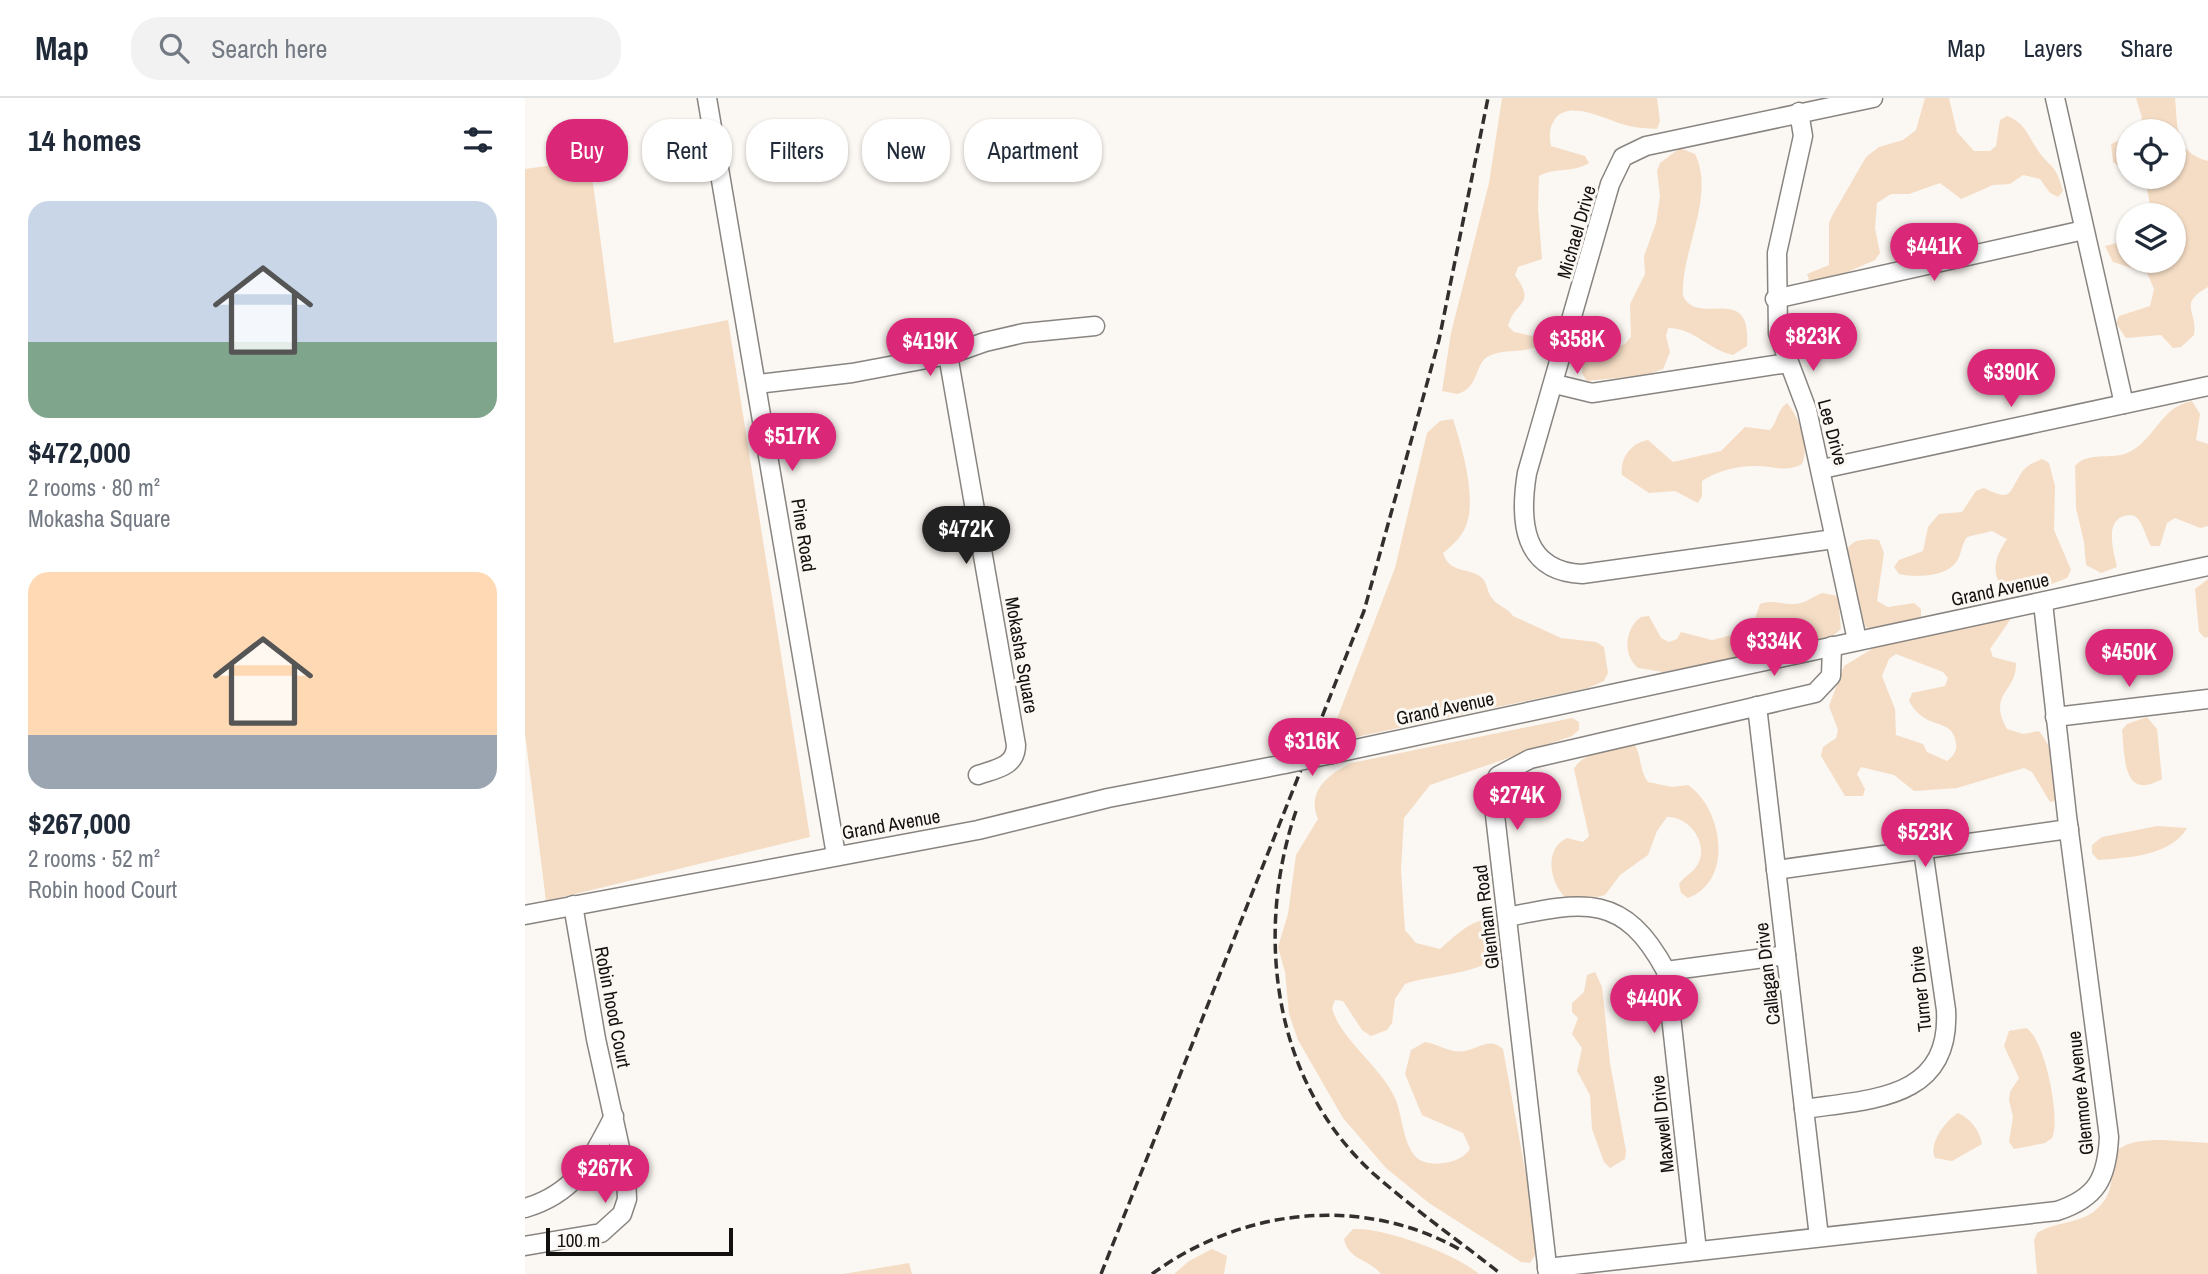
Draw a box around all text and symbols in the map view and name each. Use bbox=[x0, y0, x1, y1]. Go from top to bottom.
search box bbox=[131, 17, 621, 80]
text: Map bbox=[35, 26, 89, 70]
icon: search bbox=[155, 29, 193, 67]
text: Search here bbox=[211, 31, 327, 66]
text: Map bbox=[1947, 32, 1985, 64]
text: Layers bbox=[2023, 32, 2082, 64]
text: Share bbox=[2120, 32, 2173, 64]
chip: Buy bbox=[546, 119, 628, 182]
chip: Rent bbox=[642, 119, 732, 182]
chip: Filters bbox=[746, 119, 848, 182]
chip: New bbox=[862, 119, 950, 182]
chip: Apartment bbox=[964, 119, 1102, 182]
map controls bbox=[2116, 119, 2186, 273]
button: locate bbox=[2116, 119, 2186, 189]
text: 14 homes bbox=[28, 120, 142, 160]
icon: filters bbox=[459, 121, 497, 159]
street label: Michael Drive bbox=[1550, 182, 1602, 282]
button: layers bbox=[2116, 203, 2186, 273]
pin: $441K bbox=[1885, 223, 1983, 283]
text: $441K bbox=[1906, 230, 1962, 261]
icon: home bbox=[200, 247, 326, 373]
pin: $823K bbox=[1764, 314, 1862, 373]
pin: $358K bbox=[1528, 316, 1626, 376]
pin: $419K bbox=[881, 318, 979, 378]
text: $823K bbox=[1785, 320, 1841, 351]
text: $358K bbox=[1549, 323, 1605, 354]
text: $419K bbox=[902, 325, 958, 356]
pin: $390K bbox=[1962, 350, 2060, 409]
text: $390K bbox=[1983, 356, 2039, 387]
street label: Lee Drive bbox=[1812, 396, 1854, 468]
pin: $517K bbox=[743, 414, 841, 473]
text: $517K bbox=[764, 420, 820, 451]
text: $472,000 bbox=[28, 432, 131, 472]
text: 2 rooms · 80 m² bbox=[28, 472, 160, 503]
street label: Pine Road bbox=[785, 497, 823, 573]
text: Mokasha Square bbox=[28, 503, 171, 534]
pin: $472K bbox=[917, 506, 1015, 566]
text: $472K bbox=[938, 513, 994, 544]
street label: Grand Avenue bbox=[1949, 566, 2051, 612]
street label: Mokasha Square bbox=[999, 595, 1045, 715]
icon: home bbox=[200, 618, 326, 744]
pin: $334K bbox=[1725, 618, 1823, 678]
text: $334K bbox=[1746, 625, 1802, 656]
pin: $450K bbox=[2080, 630, 2178, 689]
text: $450K bbox=[2101, 636, 2157, 667]
street label: Grand Avenue bbox=[1394, 685, 1496, 731]
pin: $316K bbox=[1263, 718, 1361, 778]
text: $316K bbox=[1284, 725, 1340, 756]
pin: $274K bbox=[1468, 772, 1566, 832]
text: $274K bbox=[1489, 779, 1545, 810]
text: $267,000 bbox=[28, 803, 131, 843]
street label: Grand Avenue bbox=[840, 803, 942, 845]
pin: $523K bbox=[1876, 810, 1974, 869]
text: $523K bbox=[1897, 816, 1953, 847]
text: 2 rooms · 52 m² bbox=[28, 843, 160, 874]
street label: Glenham Road bbox=[1467, 863, 1505, 971]
text: Robin hood Court bbox=[28, 874, 177, 905]
street label: Callagan Drive bbox=[1748, 921, 1786, 1027]
street label: Robin hood Court bbox=[589, 944, 638, 1070]
street label: Turner Drive bbox=[1903, 945, 1937, 1033]
pin: $440K bbox=[1605, 976, 1703, 1035]
text: $440K bbox=[1626, 982, 1682, 1013]
street label: Glenmore Avenue bbox=[2061, 1030, 2099, 1156]
street label: Maxwell Drive bbox=[1644, 1074, 1680, 1174]
pin: $267K bbox=[556, 1146, 654, 1205]
text: $267K bbox=[577, 1152, 633, 1183]
scale bar bbox=[546, 1225, 733, 1257]
text: 100 m bbox=[557, 1227, 600, 1253]

